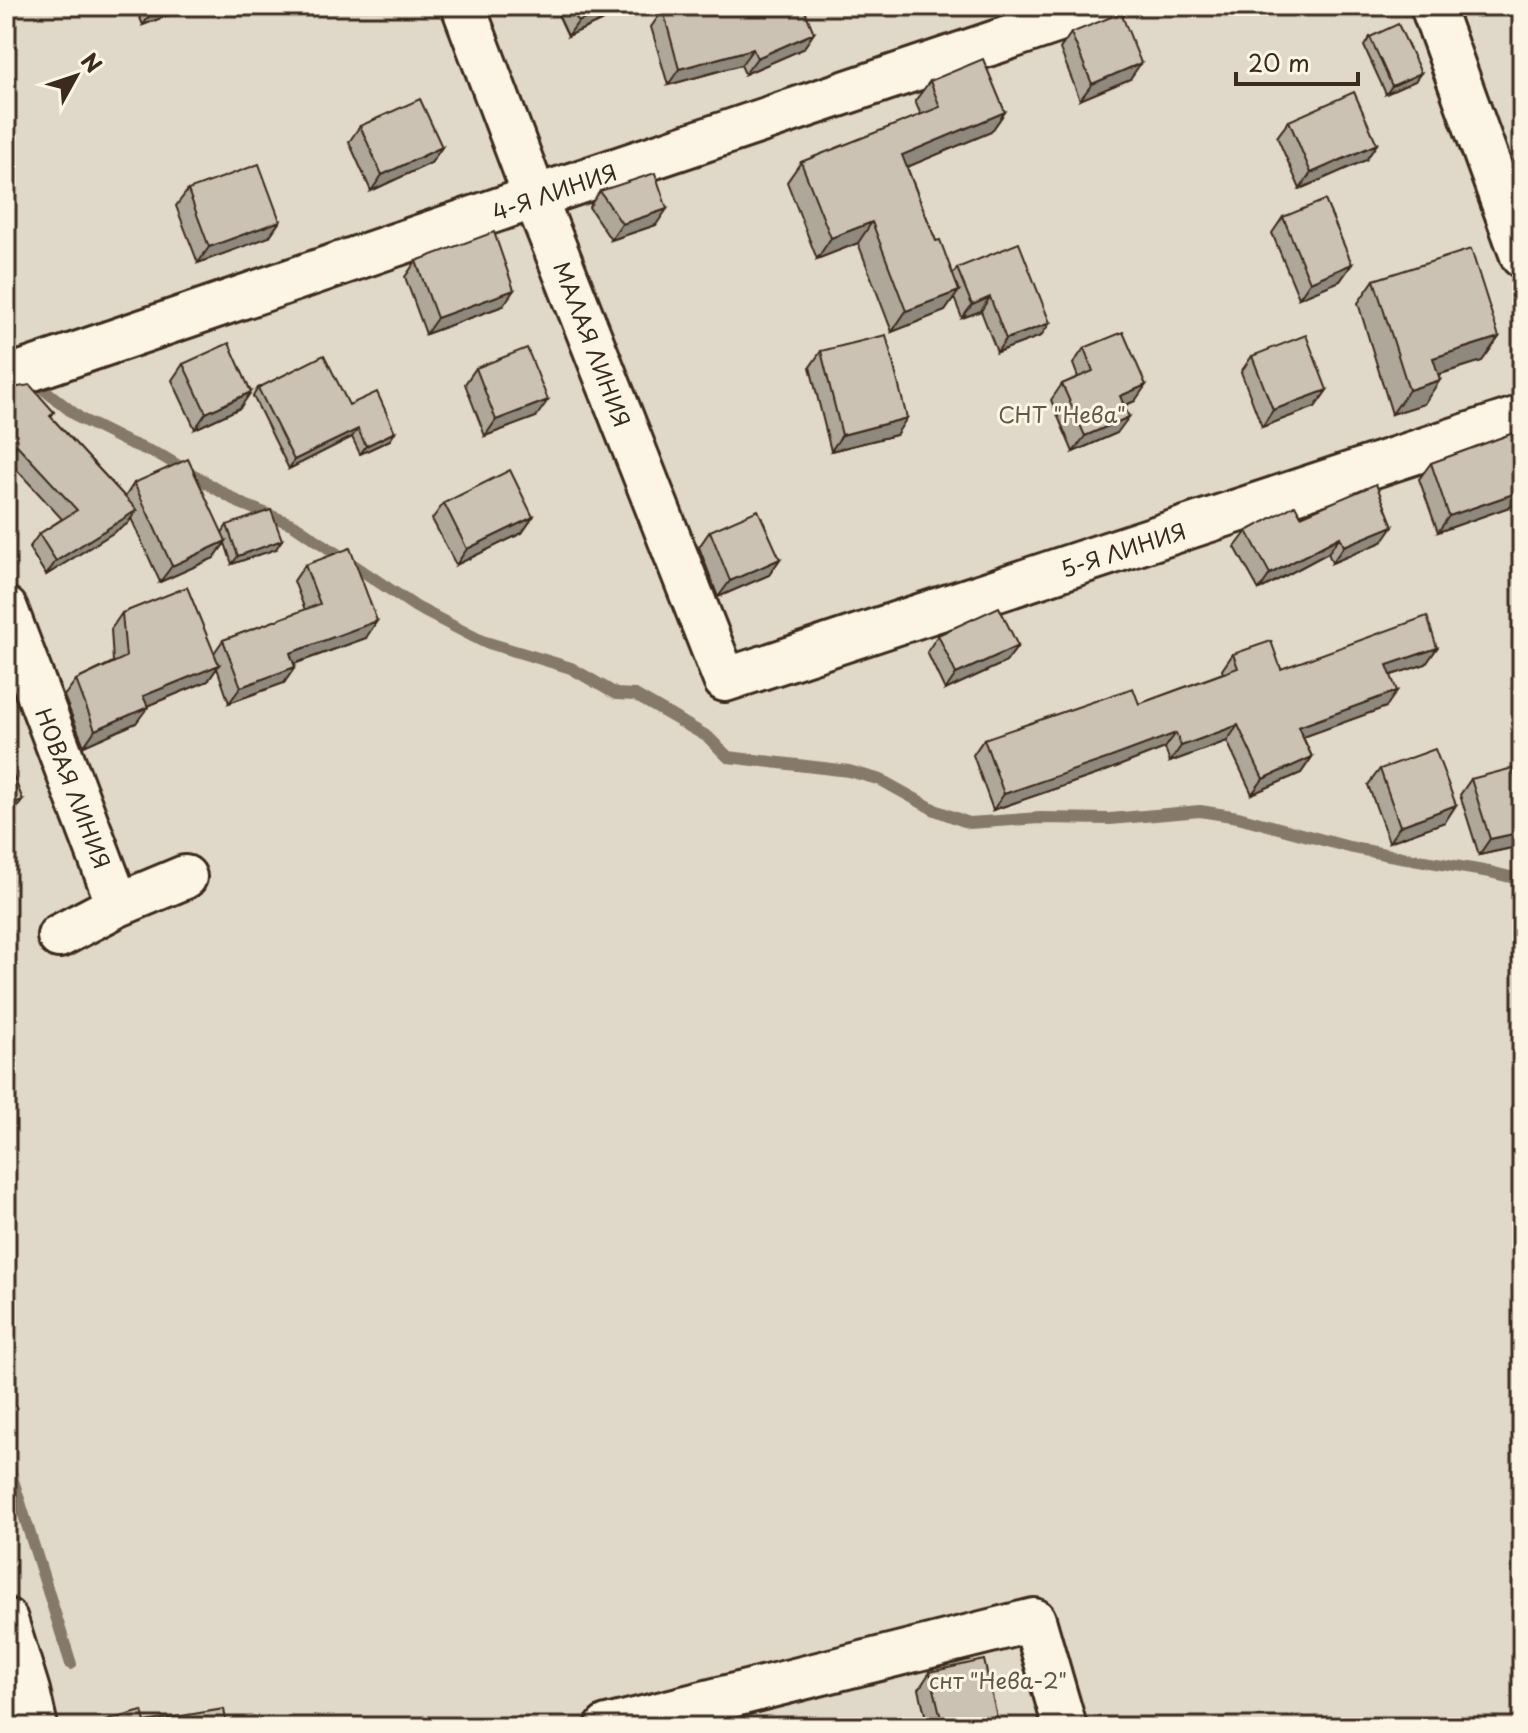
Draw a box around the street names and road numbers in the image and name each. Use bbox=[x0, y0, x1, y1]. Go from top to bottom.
street label: 4-Я ЛИНИЯ bbox=[487, 154, 621, 228]
street label: МАЛАЯ ЛИНИЯ bbox=[546, 257, 640, 431]
street label: 5-Я ЛИНИЯ bbox=[1056, 513, 1190, 585]
street label: НОВАЯ ЛИНИЯ bbox=[28, 703, 120, 873]

